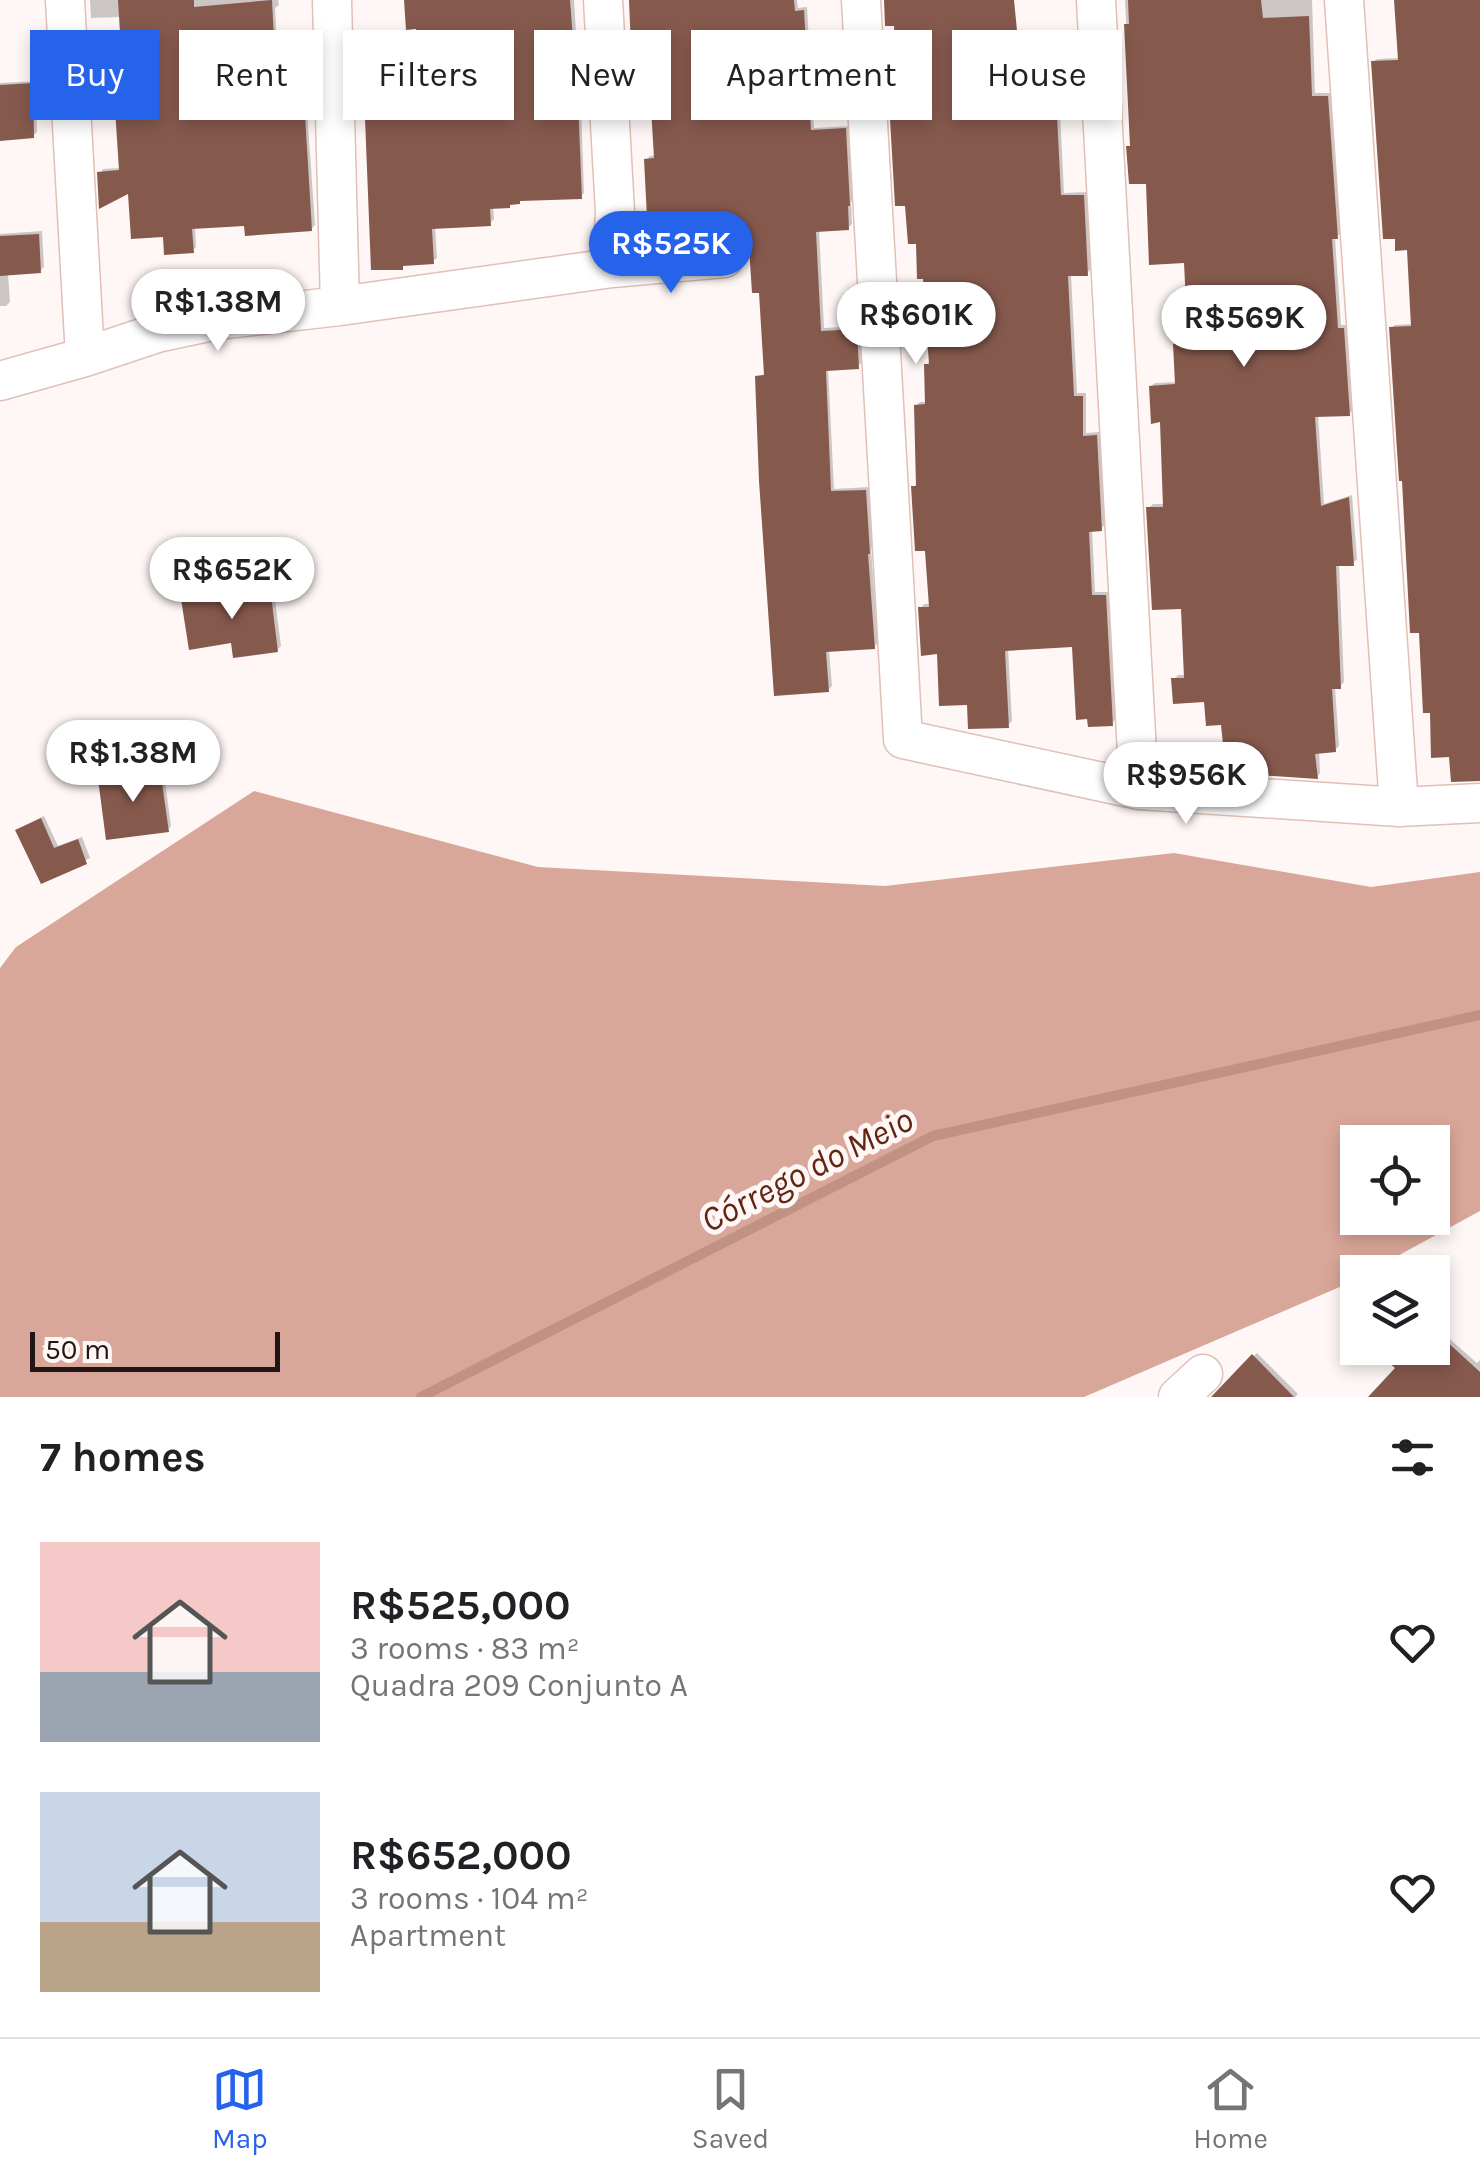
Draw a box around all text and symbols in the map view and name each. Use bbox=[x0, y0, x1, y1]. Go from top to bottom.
chip: Buy bbox=[30, 30, 159, 120]
chip: Rent bbox=[179, 30, 323, 120]
chip: Filters bbox=[343, 30, 514, 120]
chip: New bbox=[534, 30, 671, 120]
chip: Apartment bbox=[691, 30, 932, 120]
chip: House bbox=[952, 30, 1122, 120]
pin: R$525K bbox=[590, 211, 752, 296]
text: R$525K bbox=[611, 225, 731, 262]
pin: R$1.38M bbox=[126, 269, 310, 354]
pin: R$601K bbox=[835, 282, 997, 367]
text: R$1.38M bbox=[153, 283, 283, 320]
pin: R$569K bbox=[1163, 285, 1325, 370]
text: R$601K bbox=[859, 296, 973, 333]
text: R$569K bbox=[1183, 299, 1305, 336]
pin: R$652K bbox=[151, 537, 313, 622]
text: R$652K bbox=[172, 551, 292, 588]
pin: R$1.38M bbox=[41, 720, 225, 805]
text: R$1.38M bbox=[68, 734, 198, 771]
pin: R$956K bbox=[1105, 742, 1267, 827]
text: R$956K bbox=[1125, 756, 1247, 793]
water label: Córrego do Meio bbox=[694, 1099, 920, 1241]
map controls bbox=[1340, 1125, 1450, 1365]
button: locate bbox=[1340, 1125, 1450, 1235]
button: layers bbox=[1340, 1255, 1450, 1365]
scale bar bbox=[30, 1327, 280, 1372]
text: 50 m bbox=[45, 1333, 110, 1366]
icon: filters bbox=[1385, 1430, 1440, 1485]
text: 7 homes bbox=[40, 1432, 206, 1482]
text: R$525,000 bbox=[350, 1580, 571, 1630]
icon: home bbox=[120, 1582, 240, 1702]
icon: heart bbox=[1385, 1615, 1440, 1670]
text: 3 rooms · 83 m² bbox=[350, 1630, 580, 1667]
text: Quadra 209 Conjunto A bbox=[350, 1667, 688, 1704]
text: R$652,000 bbox=[350, 1830, 572, 1880]
icon: home bbox=[120, 1832, 240, 1952]
icon: heart bbox=[1385, 1865, 1440, 1920]
text: 3 rooms · 104 m² bbox=[350, 1880, 589, 1917]
text: Apartment bbox=[350, 1917, 506, 1954]
tab: Map bbox=[212, 2062, 268, 2155]
tab: Saved bbox=[692, 2062, 769, 2155]
tab: Home bbox=[1193, 2062, 1268, 2155]

